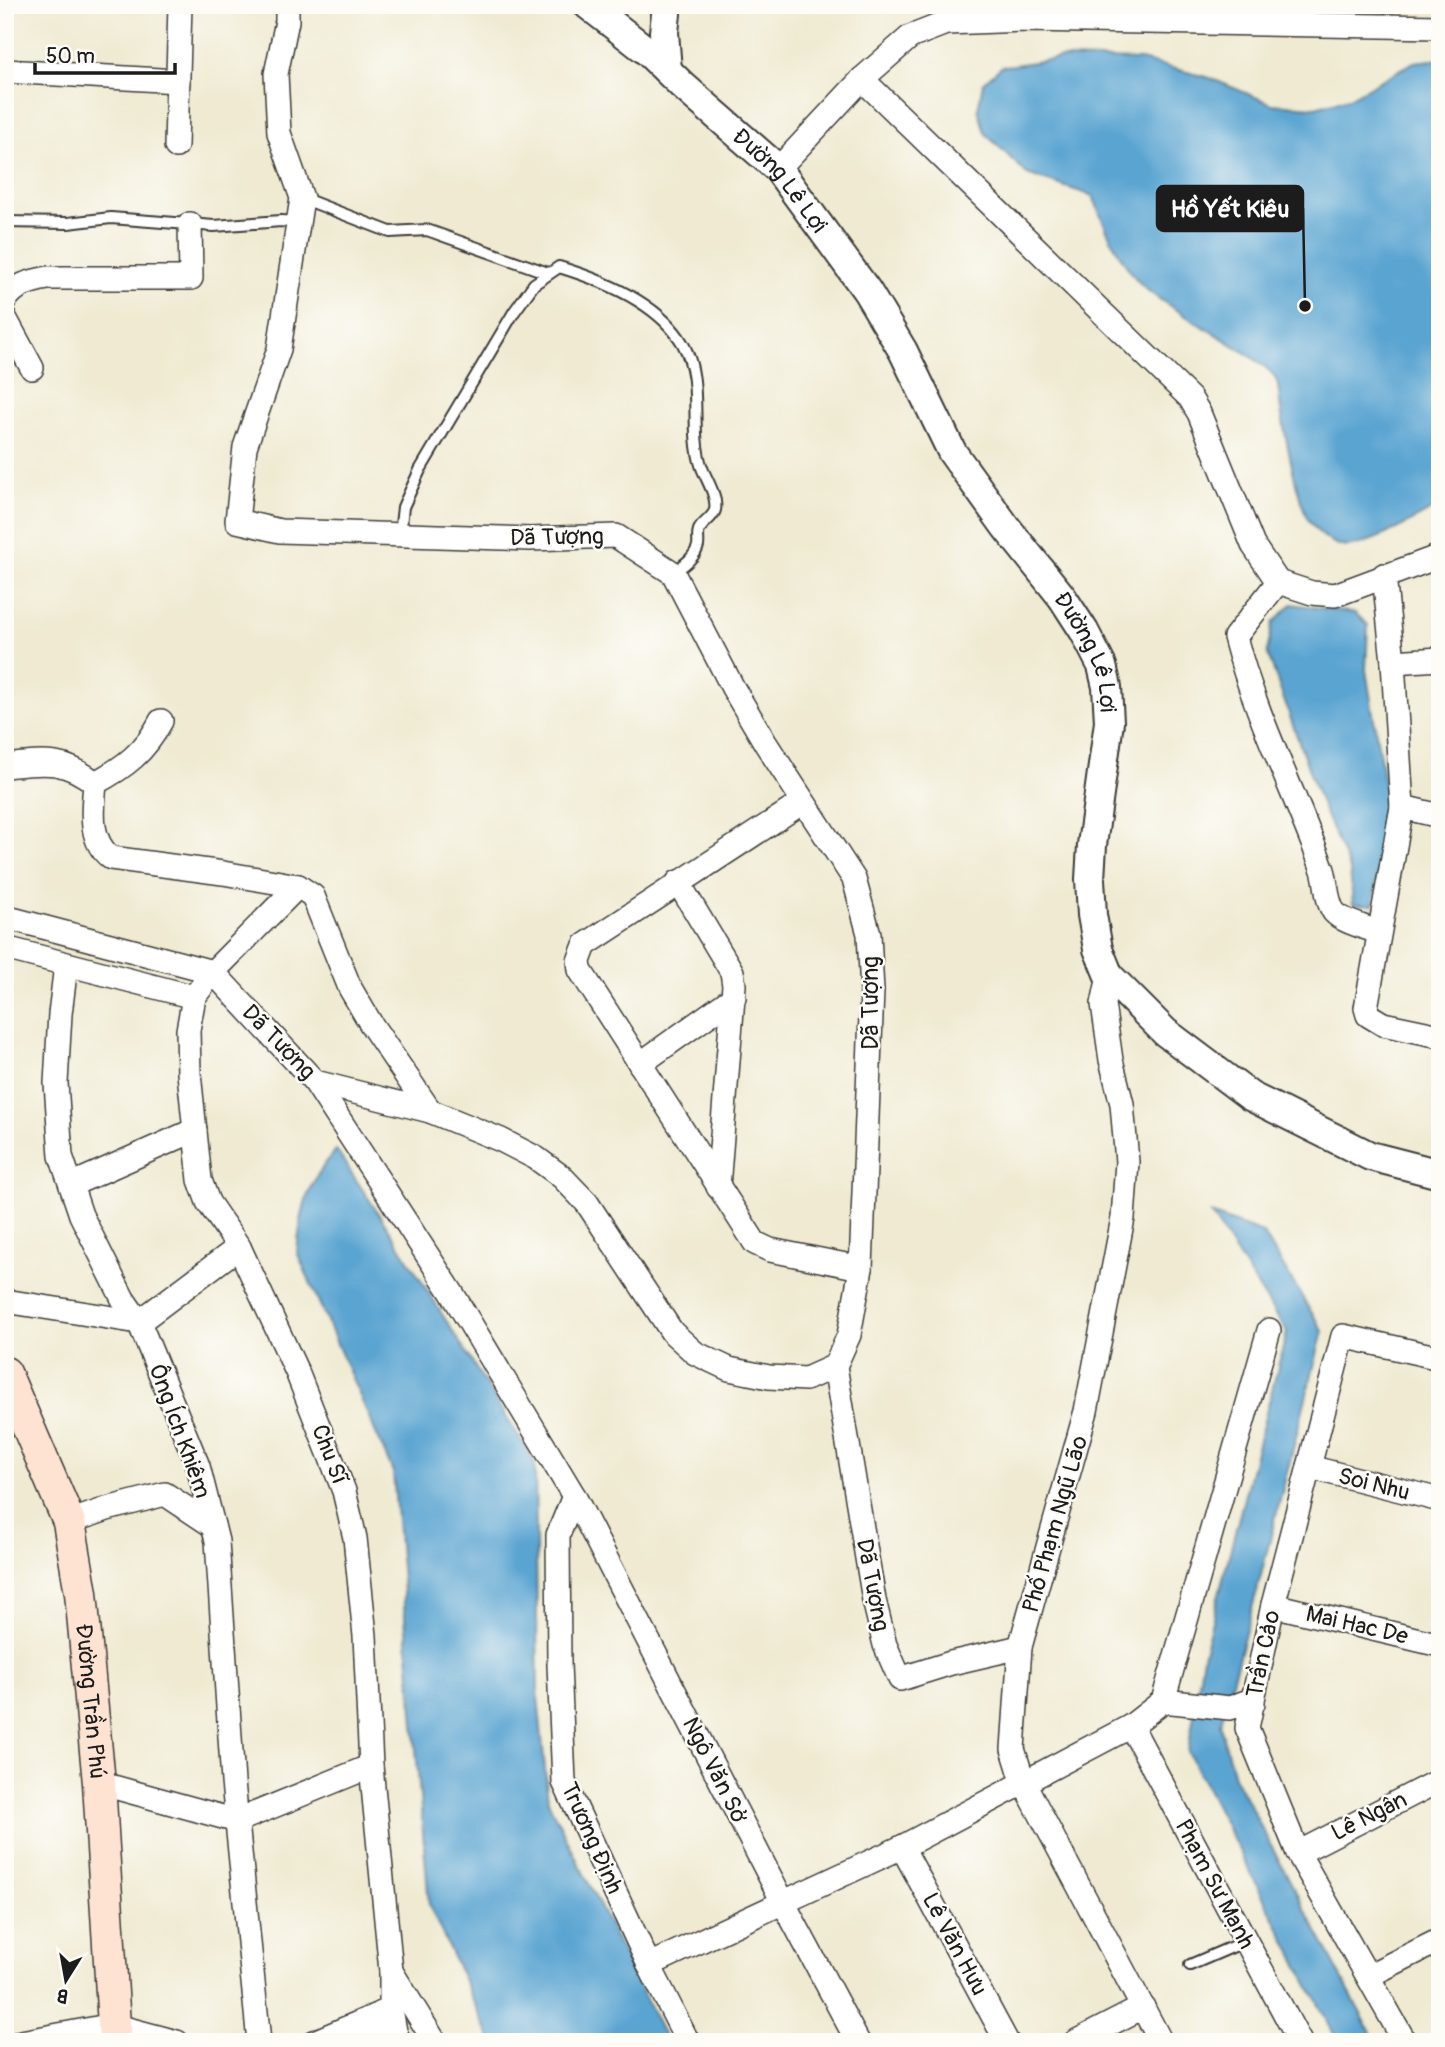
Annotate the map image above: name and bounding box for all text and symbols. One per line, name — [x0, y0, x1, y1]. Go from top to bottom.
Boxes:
scale bar — [35, 32, 175, 76]
text: 50 m — [46, 43, 95, 70]
street label: Đường Lê Lợi — [727, 122, 834, 238]
callout: Hồ Yết Kiêu — [1157, 186, 1303, 231]
text: Hồ Yết Kiêu — [1171, 194, 1289, 224]
street label: Dã Tượng — [510, 522, 604, 552]
street label: Đường Lê Lợi — [1048, 586, 1123, 713]
street label: Dã Tượng — [856, 956, 885, 1050]
street label: Dã Tượng — [236, 998, 322, 1086]
street label: Ông Ích Khiêm — [142, 1360, 218, 1502]
street label: Chu Sĩ — [305, 1420, 355, 1490]
street label: Phố Phạm Ngũ Lão — [1016, 1432, 1094, 1616]
street label: Soi Nhu — [1335, 1461, 1413, 1507]
street label: Dã Tượng — [850, 1536, 896, 1634]
street label: Mai Hac De — [1303, 1599, 1412, 1651]
street label: Trần Cảo — [1240, 1608, 1286, 1700]
street label: Đường Trần Phú — [69, 1622, 113, 1780]
street label: Ngô Văn Sở — [676, 1712, 754, 1829]
street label: Trương Định — [555, 1778, 629, 1898]
street label: Lê Ngân — [1326, 1785, 1412, 1847]
street label: Phạm Sư Mạnh — [1169, 1814, 1261, 1954]
street label: Lê Văn Hưu — [916, 1888, 994, 2000]
north arrow — [32, 1946, 102, 2016]
text: B — [55, 1983, 71, 2009]

